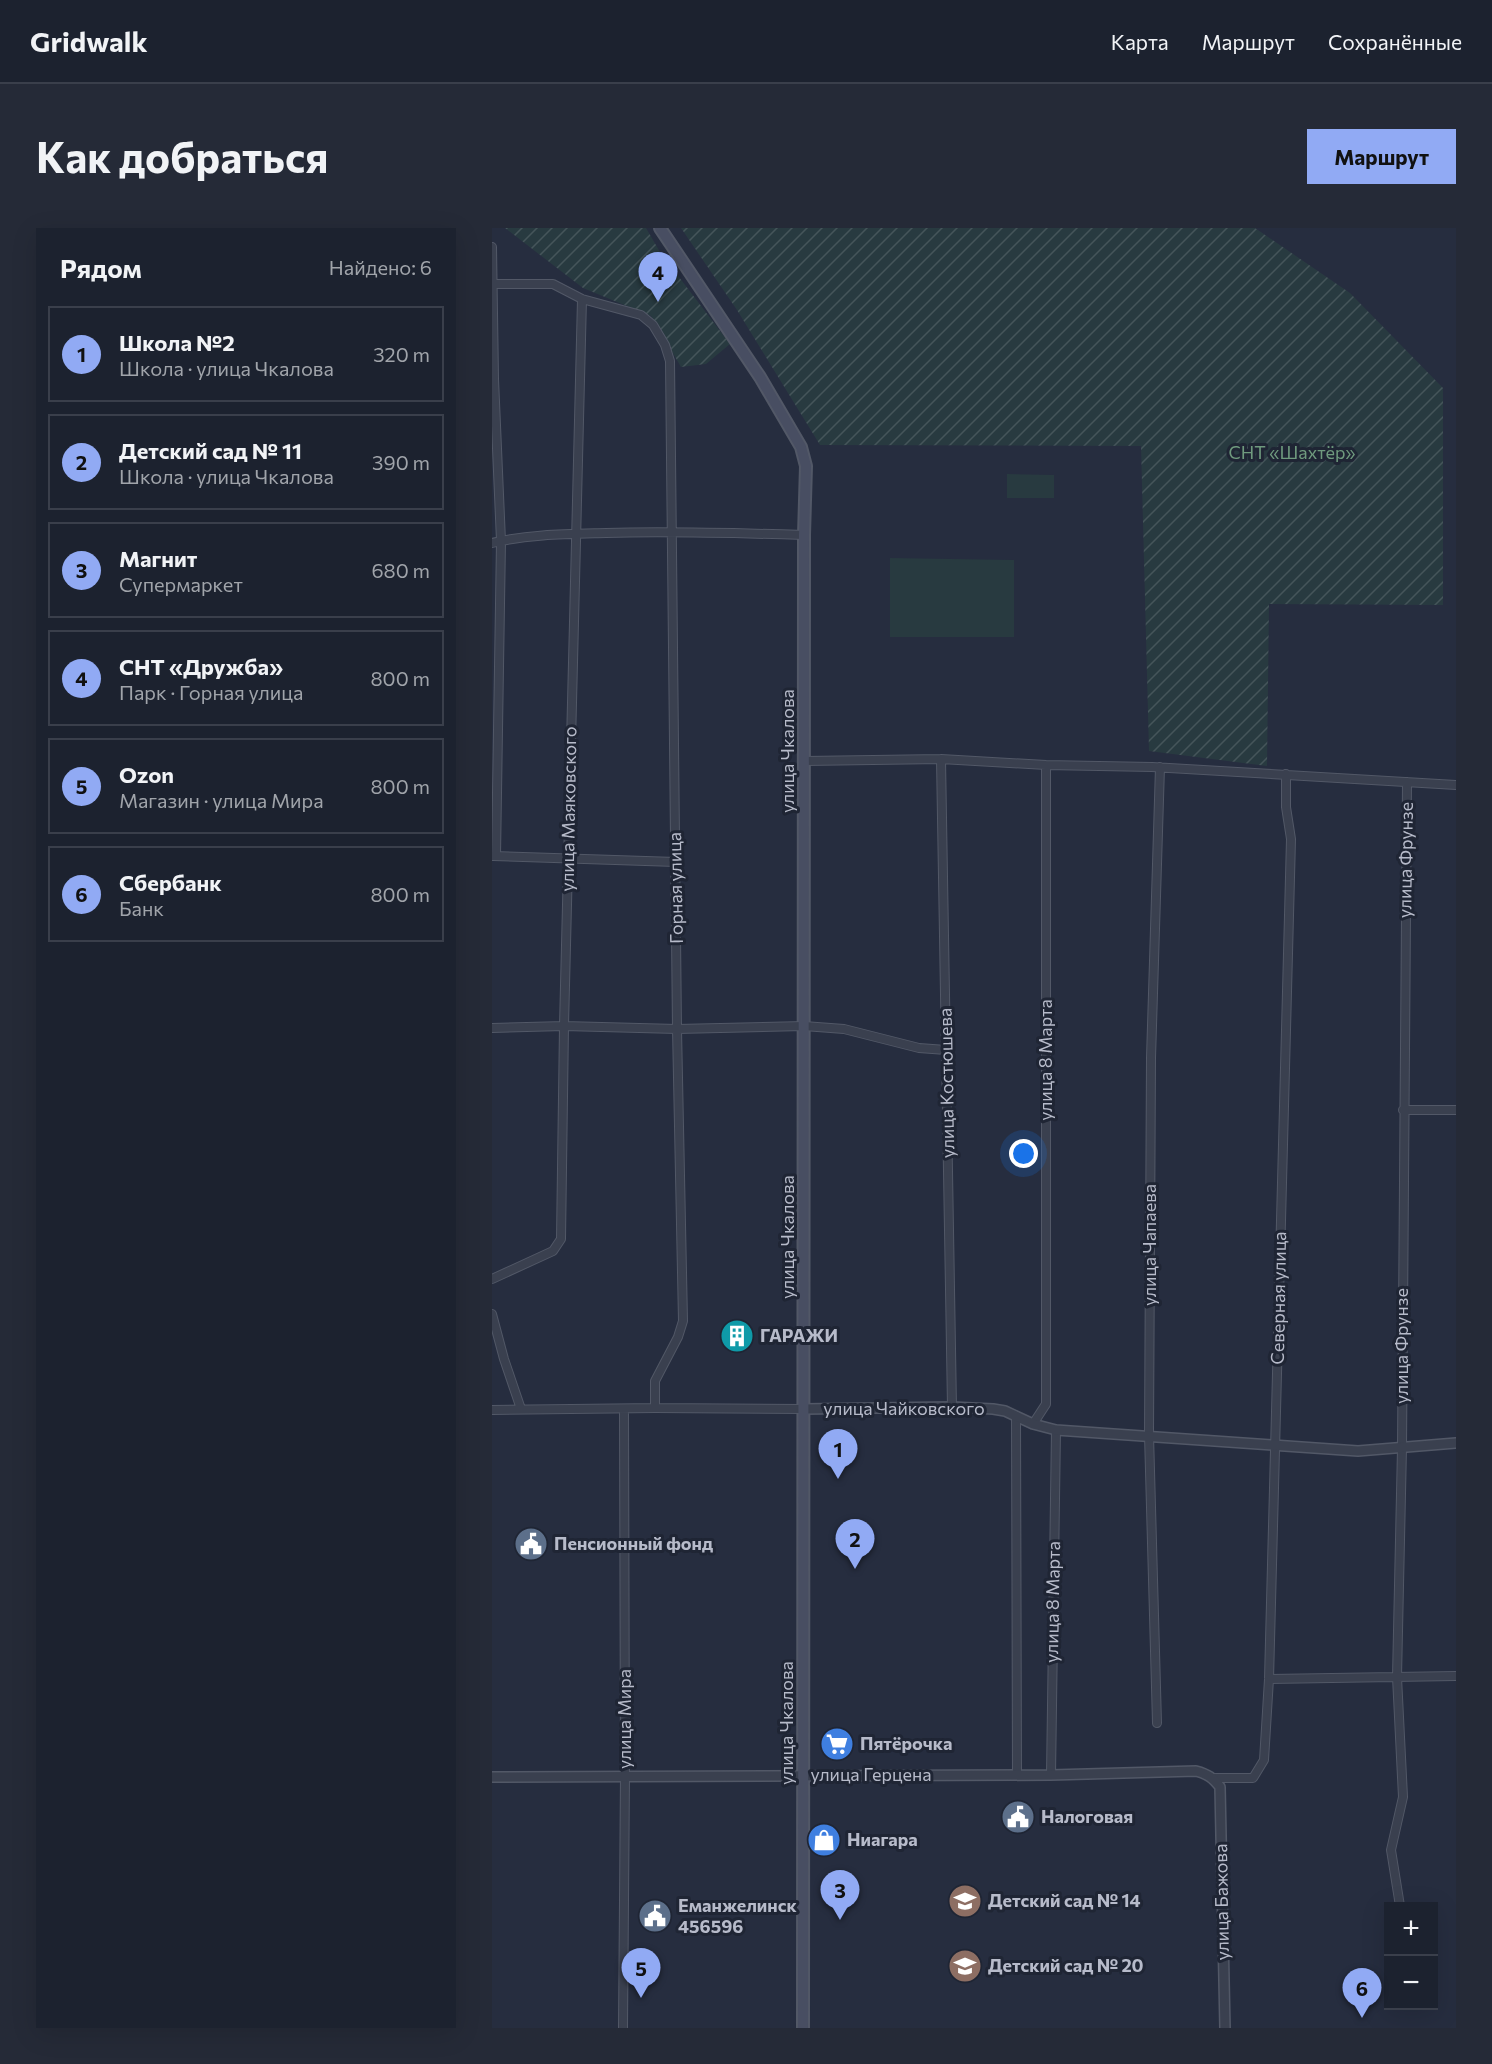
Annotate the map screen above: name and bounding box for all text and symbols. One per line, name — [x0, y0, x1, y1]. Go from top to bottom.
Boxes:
text: Gridwalk — [30, 24, 148, 58]
text: Карта — [1111, 29, 1169, 54]
text: Маршрут — [1202, 29, 1295, 54]
text: Сохранённые — [1328, 29, 1462, 54]
button: Маршрут — [1307, 129, 1456, 184]
text: Как добраться — [36, 130, 328, 182]
text: Рядом — [60, 252, 142, 283]
pin: 4 — [638, 253, 678, 302]
text: Найдено: 6 — [329, 255, 432, 279]
text: Школа №2 — [119, 329, 235, 356]
text: 1 — [77, 342, 86, 366]
text: 320 m — [373, 342, 430, 366]
text: Школа · улица Чкалова — [119, 356, 334, 380]
text: Детский сад № 11 — [119, 437, 302, 464]
park label: СНТ «Шахтёр» — [1229, 441, 1355, 463]
text: 2 — [76, 450, 87, 474]
text: 390 m — [372, 450, 430, 474]
text: Школа · улица Чкалова — [119, 464, 334, 488]
text: Магнит — [119, 545, 197, 572]
text: 3 — [76, 558, 87, 582]
text: 680 m — [371, 558, 430, 582]
text: Супермаркет — [119, 572, 243, 596]
text: СНТ «Дружба» — [119, 653, 283, 680]
text: 4 — [75, 666, 88, 690]
text: 800 m — [370, 666, 430, 690]
text: Парк · Горная улица — [119, 680, 303, 704]
street label: улица Чкалова — [776, 689, 798, 813]
street label: улица Маяковского — [556, 726, 580, 892]
text: Ozon — [119, 761, 174, 788]
text: 5 — [76, 774, 87, 798]
text: 800 m — [370, 774, 430, 798]
text: Магазин · улица Мира — [119, 788, 324, 812]
street label: улица Фрунзе — [1393, 802, 1417, 918]
street label: Горная улица — [663, 832, 687, 944]
text: Сбербанк — [119, 869, 222, 896]
text: 6 — [75, 882, 88, 906]
text: 800 m — [370, 882, 430, 906]
text: Банк — [119, 896, 164, 920]
street label: улица 8 Марта — [1034, 999, 1056, 1121]
street label: улица Костюшева — [934, 1008, 958, 1158]
your location — [1009, 1139, 1038, 1168]
street label: улица Чкалова — [776, 1175, 798, 1299]
street label: улица Чапаева — [1138, 1184, 1160, 1306]
street label: Северная улица — [1266, 1231, 1290, 1365]
street label: улица Фрунзе — [1390, 1288, 1412, 1404]
building icon: ГАРАЖИ — [719, 1318, 755, 1354]
place label: ГАРАЖИ — [760, 1324, 838, 1346]
street label: улица Чайковского — [823, 1397, 985, 1419]
pin: 1 — [818, 1430, 858, 1479]
pin: 2 — [836, 1520, 874, 1569]
public building icon: Пенсионный фонд — [513, 1526, 549, 1562]
place label: Пенсионный фонд — [554, 1532, 713, 1554]
street label: улица 8 Марта — [1040, 1541, 1064, 1663]
street label: улица Чкалова — [775, 1661, 797, 1785]
street label: улица Мира — [613, 1669, 635, 1769]
supermarket icon: Пятёрочка — [819, 1726, 855, 1762]
place label: Пятёрочка — [860, 1732, 952, 1754]
street label: улица Герцена — [810, 1763, 932, 1785]
public building icon: Налоговая — [1000, 1799, 1036, 1835]
place label: Налоговая — [1041, 1805, 1133, 1827]
shop icon: Ниагара — [806, 1822, 842, 1858]
place label: Ниагара — [847, 1828, 918, 1850]
street label: улица Бажова — [1209, 1843, 1233, 1961]
pin: 3 — [820, 1870, 860, 1920]
school or university icon: Детский сад № 14 — [947, 1883, 983, 1919]
place label: Детский сад № 14 — [988, 1889, 1141, 1911]
place label: Еманжелинск 456596 — [678, 1894, 797, 1937]
public building icon: Еманжелинск 456596 — [637, 1898, 673, 1934]
map controls — [1384, 1902, 1438, 2010]
button: + — [1384, 1902, 1438, 1956]
pin: 5 — [622, 1948, 660, 1998]
school or university icon: Детский сад № 20 — [947, 1948, 983, 1984]
place label: Детский сад № 20 — [988, 1954, 1144, 1976]
button: − — [1384, 1956, 1438, 2010]
pin: 6 — [1342, 1968, 1382, 2018]

